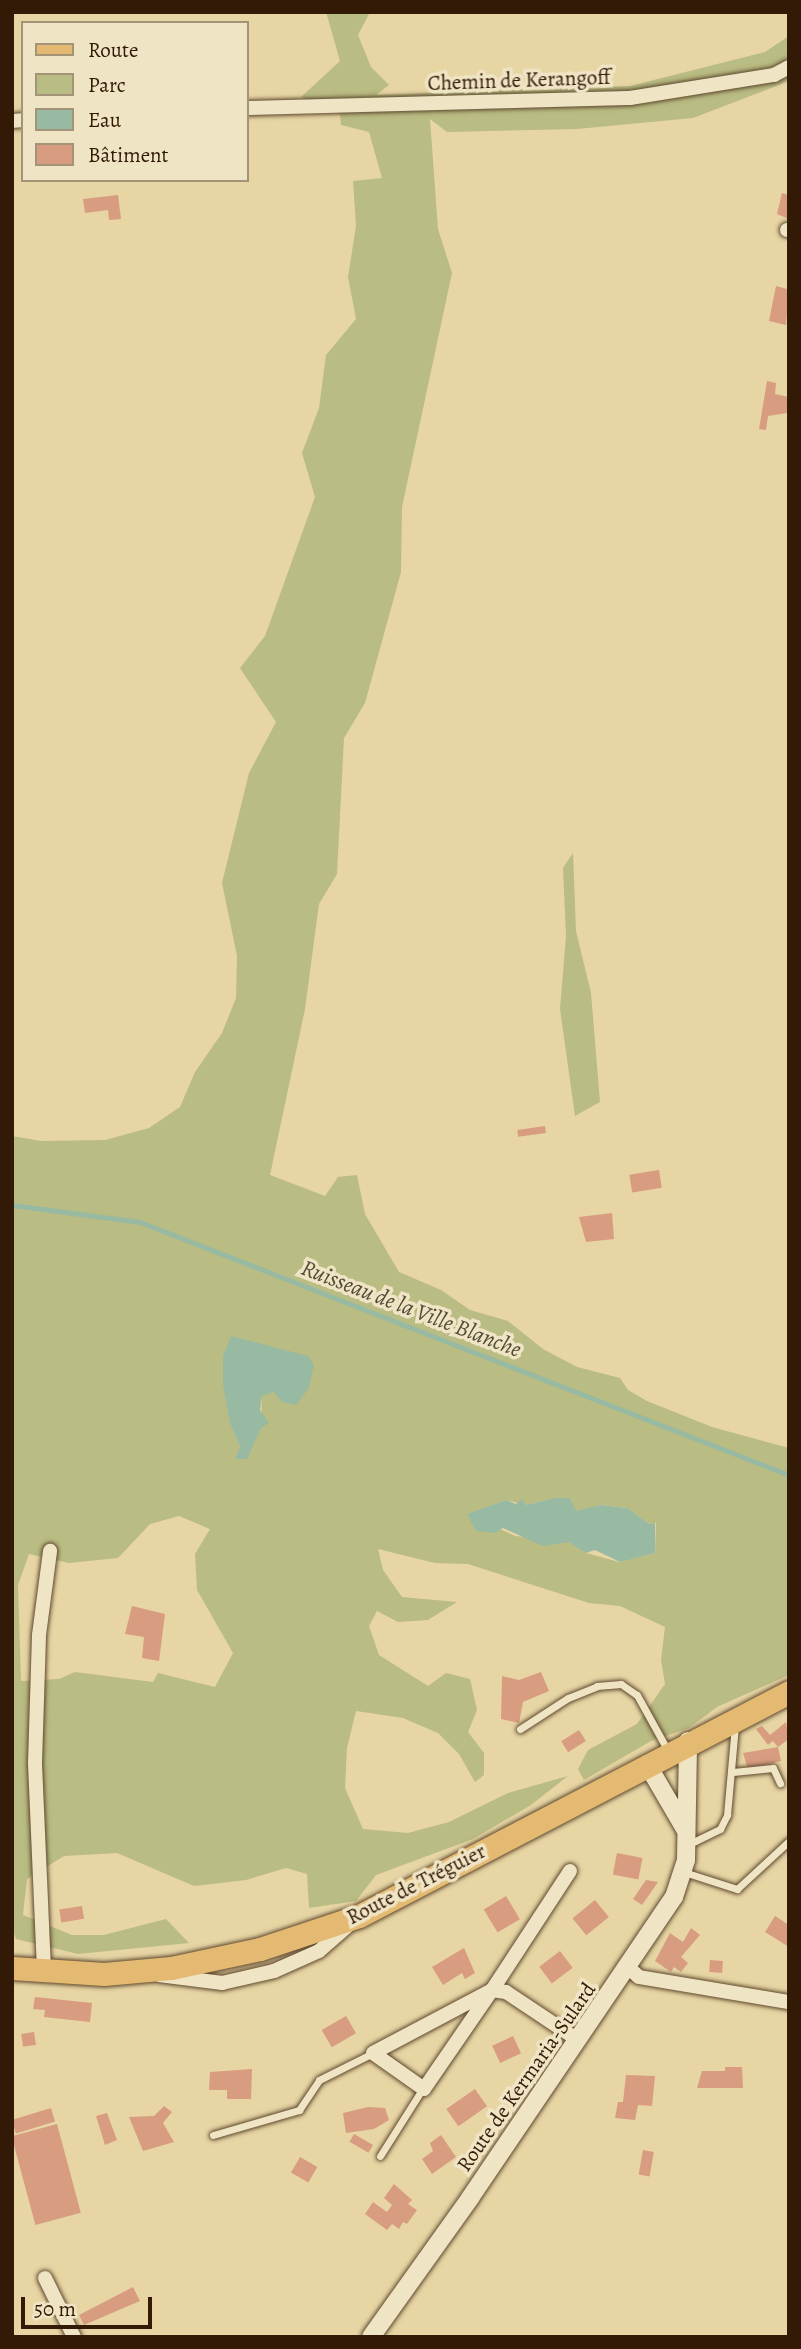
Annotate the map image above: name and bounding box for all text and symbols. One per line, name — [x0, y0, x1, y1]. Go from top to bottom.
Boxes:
legend — [21, 21, 248, 182]
text: Route — [88, 36, 138, 64]
street label: Chemin de Kerangoff — [427, 64, 611, 96]
text: Parc — [88, 71, 126, 99]
text: Eau — [88, 106, 121, 134]
text: Bâtiment — [88, 141, 169, 169]
water label: Ruisseau de la Ville Blanche — [297, 1254, 525, 1364]
street label: Route de Tréguier — [342, 1838, 490, 1930]
street label: Route de Kermaria-Sulard — [451, 1978, 601, 2176]
scale bar — [24, 2282, 156, 2326]
text: 50 m — [34, 2295, 76, 2323]

